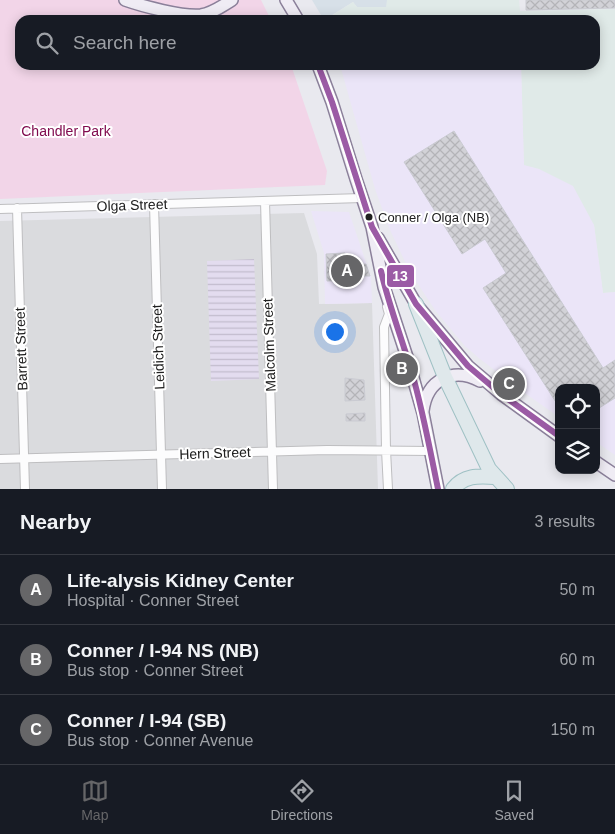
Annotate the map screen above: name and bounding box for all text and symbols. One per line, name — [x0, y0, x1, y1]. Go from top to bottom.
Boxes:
search box — [15, 15, 600, 70]
icon: search — [33, 29, 61, 57]
text: Search here — [73, 32, 177, 53]
park label: Chandler Park — [21, 123, 112, 139]
street label: Olga Street — [96, 196, 168, 214]
place label: Conner / Olga (NB) — [378, 210, 489, 225]
marker: Conner / Olga (NB) — [364, 212, 374, 222]
pin: A — [331, 252, 363, 290]
line badge: 13 — [386, 264, 415, 288]
text: 13 — [392, 268, 408, 284]
street label: Malcolm Street — [259, 298, 279, 392]
street label: Leidich Street — [149, 304, 167, 390]
street label: Barrett Street — [12, 307, 30, 391]
your location — [322, 319, 348, 345]
pin: B — [386, 350, 418, 388]
pin: C — [493, 365, 525, 403]
map controls — [555, 384, 600, 474]
button: locate — [555, 384, 600, 429]
button: layers — [555, 429, 600, 474]
street label: Hern Street — [179, 444, 251, 462]
text: Nearby — [20, 510, 91, 533]
text: 3 results — [535, 513, 595, 530]
text: Life-alysis Kidney Center — [67, 570, 294, 591]
text: A — [30, 581, 42, 598]
text: 50 m — [559, 581, 595, 598]
text: Hospital · Conner Street — [67, 592, 239, 609]
text: Conner / I-94 NS (NB) — [67, 640, 259, 661]
text: B — [30, 651, 42, 668]
text: 60 m — [559, 651, 595, 668]
text: Bus stop · Conner Street — [67, 662, 243, 679]
text: Conner / I-94 (SB) — [67, 710, 226, 731]
text: C — [30, 721, 42, 738]
text: 150 m — [551, 721, 595, 738]
text: Bus stop · Conner Avenue — [67, 732, 254, 749]
tab: Map — [81, 777, 109, 823]
tab: Directions — [271, 777, 333, 823]
tab: Saved — [494, 777, 534, 823]

